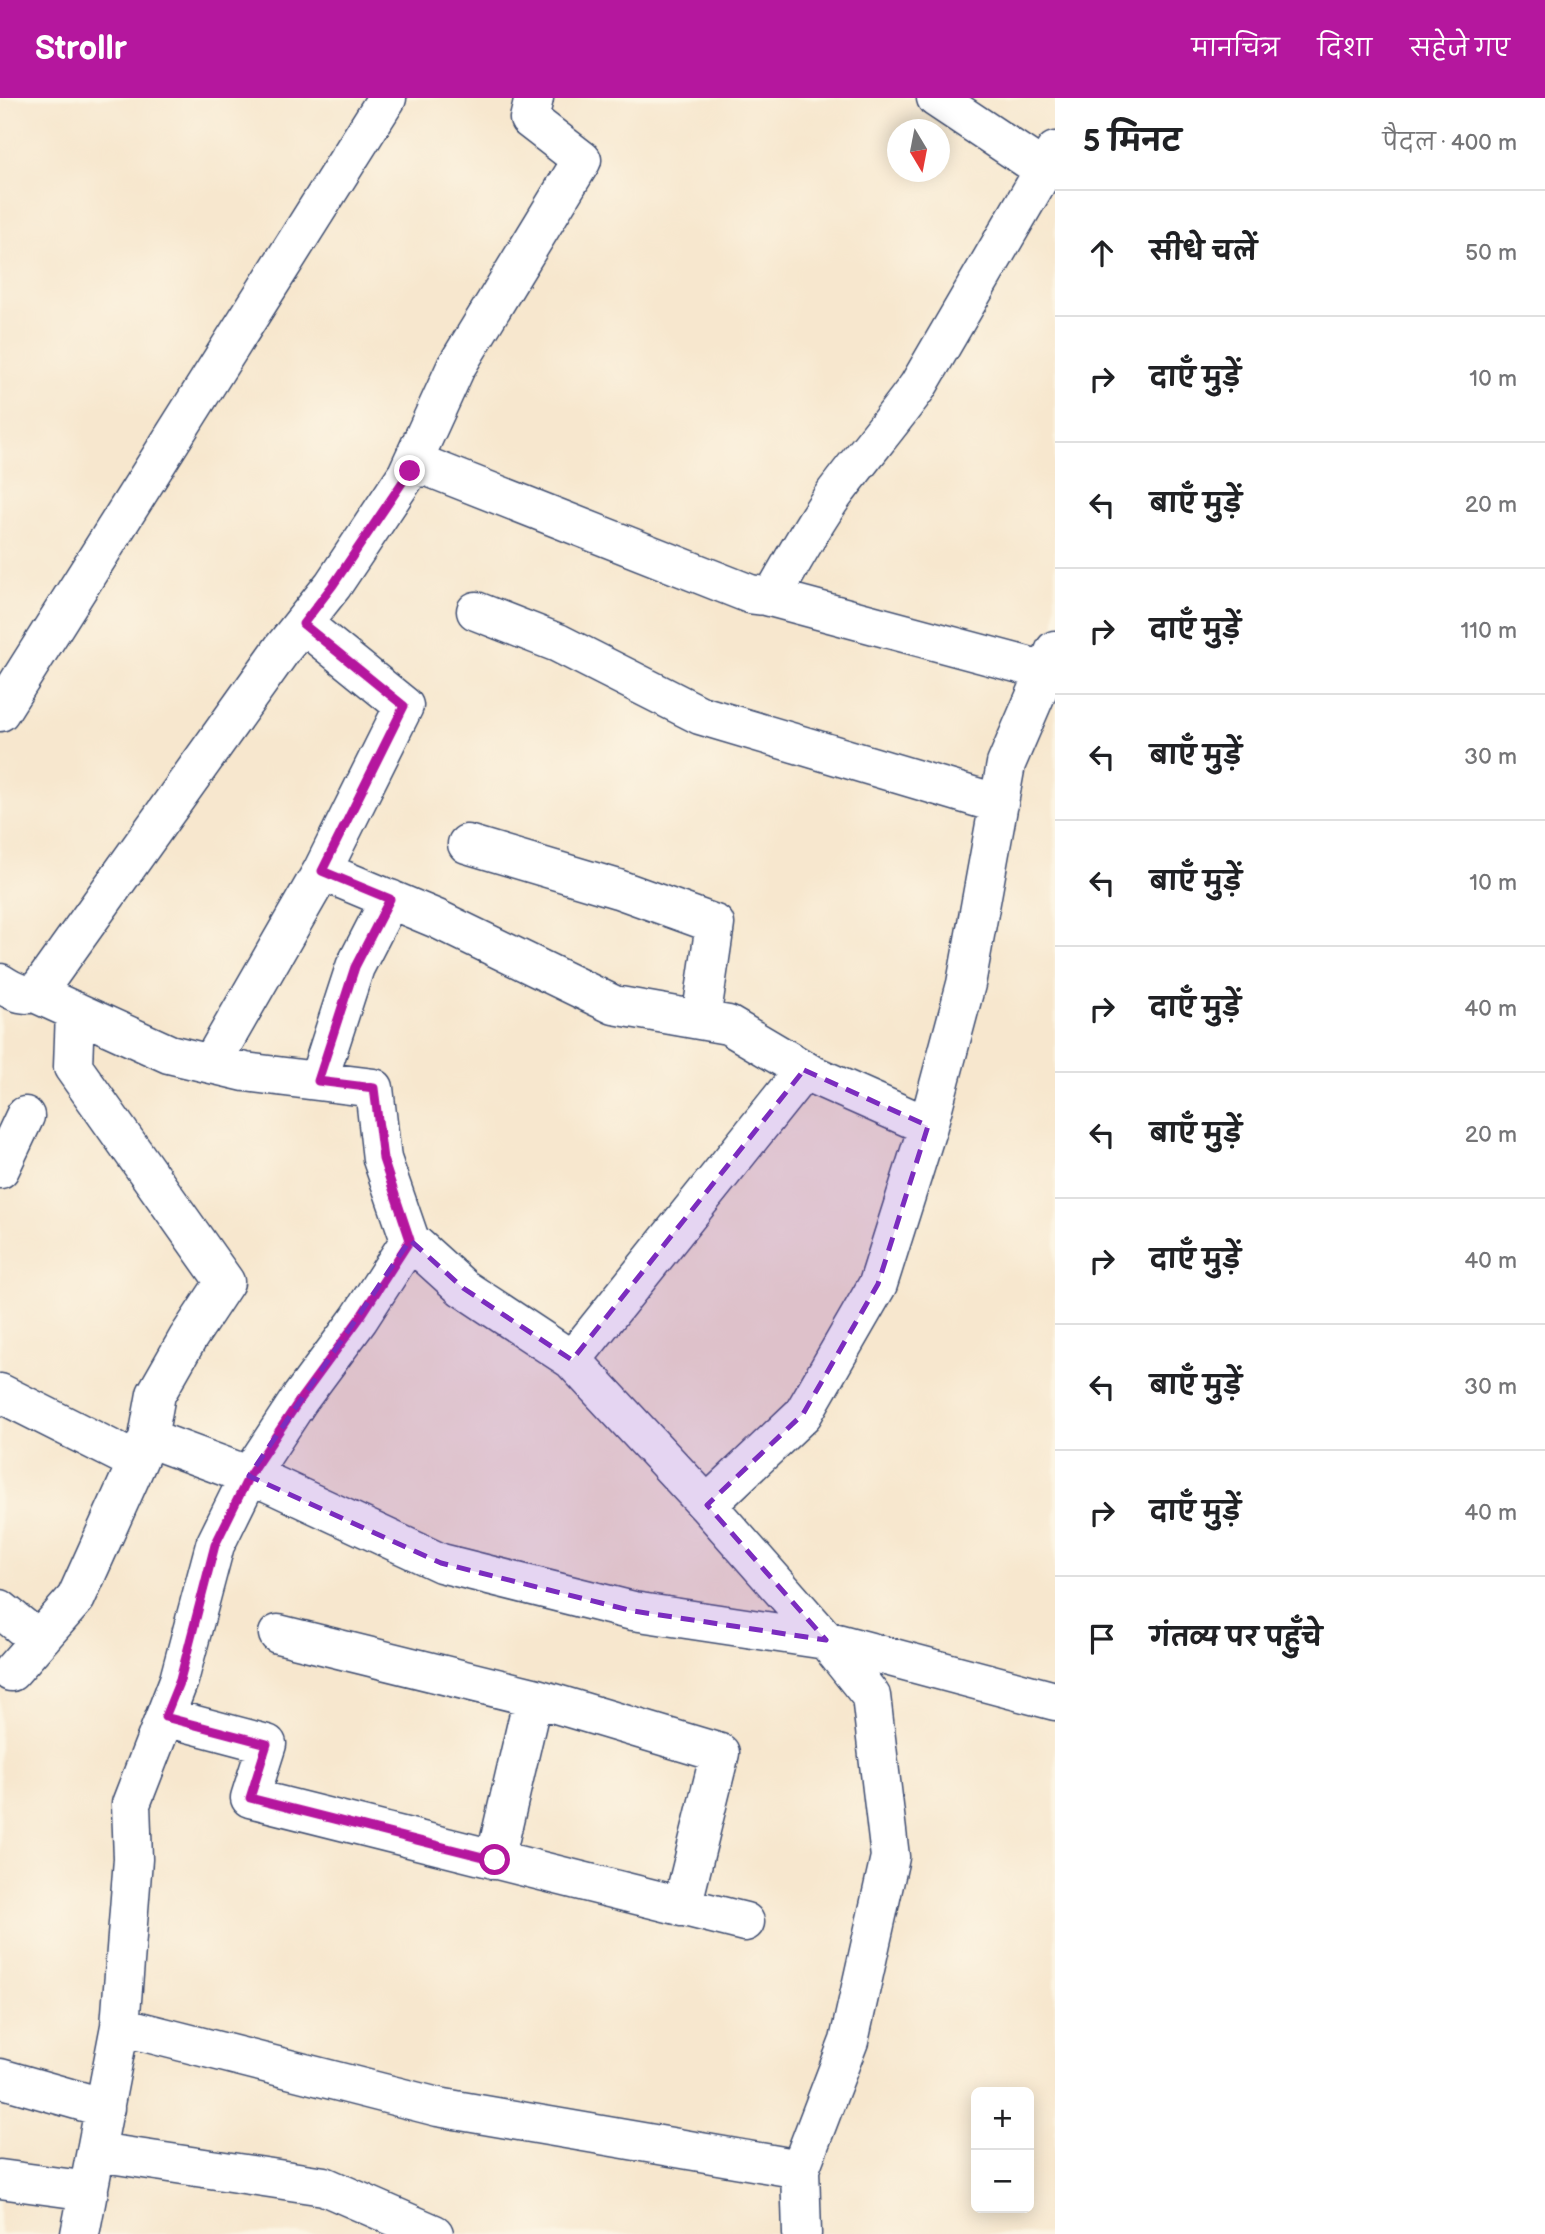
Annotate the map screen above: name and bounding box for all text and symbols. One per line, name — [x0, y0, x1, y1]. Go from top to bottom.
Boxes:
text: Strollr — [35, 29, 127, 69]
text: मानचित्र — [1192, 34, 1280, 63]
text: दिशा — [1318, 34, 1372, 63]
text: सहेजे गए — [1410, 34, 1510, 63]
north arrow — [887, 119, 950, 182]
text: 5 मिनट — [1083, 124, 1181, 160]
text: पैदल · 400 m — [1382, 129, 1517, 157]
icon: ahead — [1083, 234, 1121, 272]
text: सीधे चलें — [1150, 237, 1257, 268]
text: 50 m — [1465, 239, 1517, 267]
icon: right — [1083, 360, 1121, 398]
text: दाएँ मुड़ें — [1150, 363, 1241, 394]
text: 10 m — [1469, 365, 1517, 393]
route end — [394, 455, 425, 486]
icon: left — [1083, 486, 1121, 524]
text: बाएँ मुड़ें — [1150, 489, 1242, 520]
text: 20 m — [1465, 491, 1517, 519]
icon: right — [1083, 612, 1121, 650]
text: दाएँ मुड़ें — [1150, 615, 1241, 646]
text: 110 m — [1460, 617, 1517, 645]
icon: left — [1083, 738, 1121, 776]
text: बाएँ मुड़ें — [1150, 741, 1242, 772]
text: 30 m — [1464, 743, 1517, 771]
icon: left — [1083, 864, 1121, 902]
text: बाएँ मुड़ें — [1150, 867, 1242, 898]
text: 10 m — [1469, 869, 1517, 897]
icon: right — [1083, 990, 1121, 1028]
text: दाएँ मुड़ें — [1150, 993, 1241, 1024]
text: 40 m — [1464, 995, 1517, 1023]
icon: left — [1083, 1116, 1121, 1154]
text: बाएँ मुड़ें — [1150, 1119, 1242, 1150]
text: 20 m — [1465, 1121, 1517, 1149]
icon: right — [1083, 1242, 1121, 1280]
text: दाएँ मुड़ें — [1150, 1245, 1241, 1276]
text: 40 m — [1464, 1247, 1517, 1275]
icon: left — [1083, 1368, 1121, 1406]
text: बाएँ मुड़ें — [1150, 1371, 1242, 1402]
text: 30 m — [1464, 1373, 1517, 1401]
icon: right — [1083, 1494, 1121, 1532]
text: दाएँ मुड़ें — [1150, 1497, 1241, 1528]
text: 40 m — [1464, 1499, 1517, 1527]
icon: arrive — [1083, 1620, 1121, 1658]
text: गंतव्य पर पहुँचे — [1150, 1623, 1322, 1654]
route start — [479, 1844, 510, 1875]
map controls — [971, 2087, 1034, 2213]
button: + — [971, 2087, 1034, 2150]
button: − — [971, 2150, 1034, 2213]

